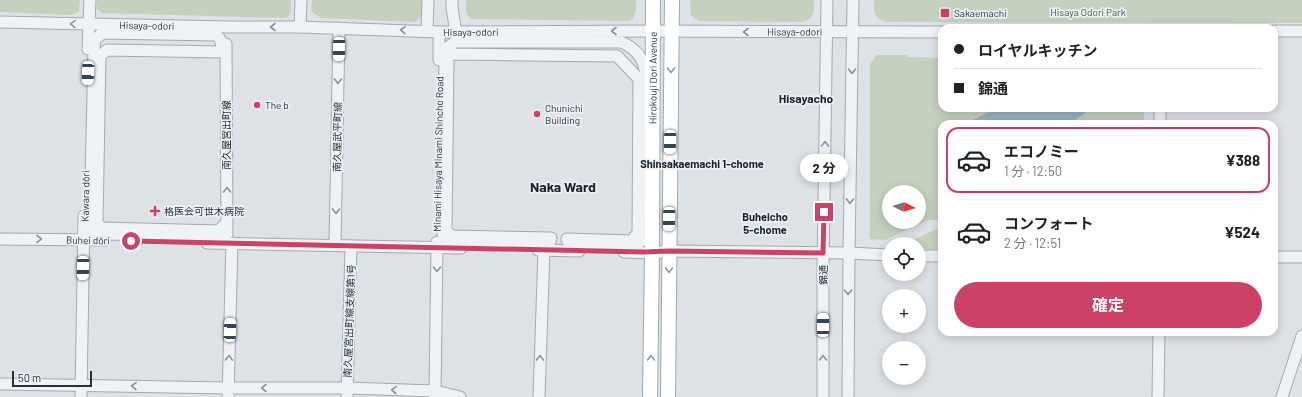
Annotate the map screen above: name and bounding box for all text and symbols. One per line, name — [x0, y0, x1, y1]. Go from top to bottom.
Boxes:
park label: Hisaya Odori Park — [1050, 6, 1126, 18]
marker: Sakaemachi — [939, 7, 951, 19]
place label: Sakaemachi — [954, 7, 1007, 19]
street label: Hisaya-odori — [119, 19, 175, 32]
one-way arrow — [70, 20, 76, 28]
one-way arrow — [270, 23, 276, 31]
street label: Hisaya-odori — [767, 25, 822, 38]
one-way arrow — [400, 26, 406, 35]
street label: Hisaya-odori — [443, 26, 498, 38]
one-way arrow — [611, 27, 617, 35]
one-way arrow — [743, 28, 749, 36]
street label: Hirokouji Dori Avenue — [647, 32, 659, 124]
car — [333, 37, 345, 61]
text: ロイヤルキッチン — [978, 41, 1098, 59]
car — [82, 61, 94, 85]
one-way arrow — [667, 67, 675, 73]
one-way arrow — [848, 68, 856, 74]
street label: Minami Hisaya Minami Shincho Road — [431, 76, 445, 232]
one-way arrow — [334, 78, 342, 84]
text: 錦通 — [978, 79, 1008, 97]
district label: Hisayacho — [779, 91, 834, 105]
place label: The b — [265, 99, 289, 111]
street label: 南久屋宮出町線 — [220, 100, 232, 170]
marker: The b — [252, 100, 262, 110]
street label: 南久屋武平町線 — [330, 102, 344, 172]
place label: Chunichi Building — [545, 102, 583, 126]
marker: Chunichi Building — [532, 109, 542, 119]
car — [664, 130, 676, 154]
one-way arrow — [821, 141, 829, 147]
icon: car — [956, 142, 992, 178]
text: エコノミー — [1004, 142, 1079, 160]
text: ¥388 — [1225, 151, 1260, 169]
callout: 2 分 — [800, 154, 848, 182]
district label: Shinsakaemachi 1-chome — [640, 157, 764, 170]
text: 2 分 — [813, 160, 835, 176]
text: 1 分 · 12:50 — [1004, 163, 1062, 179]
street label: Kawara dōri — [79, 170, 91, 222]
district label: Naka Ward — [530, 178, 596, 195]
north arrow — [882, 185, 926, 229]
map controls — [882, 185, 926, 385]
one-way arrow — [223, 187, 231, 193]
one-way arrow — [845, 198, 854, 204]
route end — [815, 203, 833, 221]
marker: 格医会可世木病院 — [149, 205, 161, 217]
place label: 格医会可世木病院 — [164, 205, 244, 217]
car — [663, 207, 675, 231]
one-way arrow — [332, 208, 340, 214]
district label: Buheicho 5-chome — [742, 210, 788, 236]
icon: car — [956, 214, 992, 250]
text: コンフォート — [1004, 214, 1094, 232]
text: ¥524 — [1224, 223, 1260, 241]
route start — [122, 232, 140, 250]
street label: Buhei dōri — [66, 234, 110, 246]
one-way arrow — [36, 235, 42, 243]
text: 2 分 · 12:51 — [1004, 235, 1061, 251]
button: locate — [882, 237, 926, 281]
car — [77, 256, 89, 280]
street label: 南久屋宮出町線支線第1号 — [341, 264, 357, 378]
street label: 錦通 — [817, 265, 829, 285]
one-way arrow — [433, 266, 441, 272]
one-way arrow — [665, 267, 673, 273]
button: 確定 — [954, 282, 1262, 328]
one-way arrow — [844, 289, 852, 295]
button: + — [882, 289, 926, 333]
car — [817, 313, 829, 337]
car — [224, 318, 236, 342]
button: − — [882, 341, 926, 385]
one-way arrow — [225, 355, 233, 361]
one-way arrow — [536, 355, 544, 361]
one-way arrow — [646, 355, 655, 361]
one-way arrow — [819, 355, 827, 361]
scale bar — [12, 369, 92, 388]
text: 50 m — [18, 371, 41, 384]
one-way arrow — [131, 382, 137, 390]
one-way arrow — [261, 384, 267, 392]
one-way arrow — [391, 385, 397, 394]

